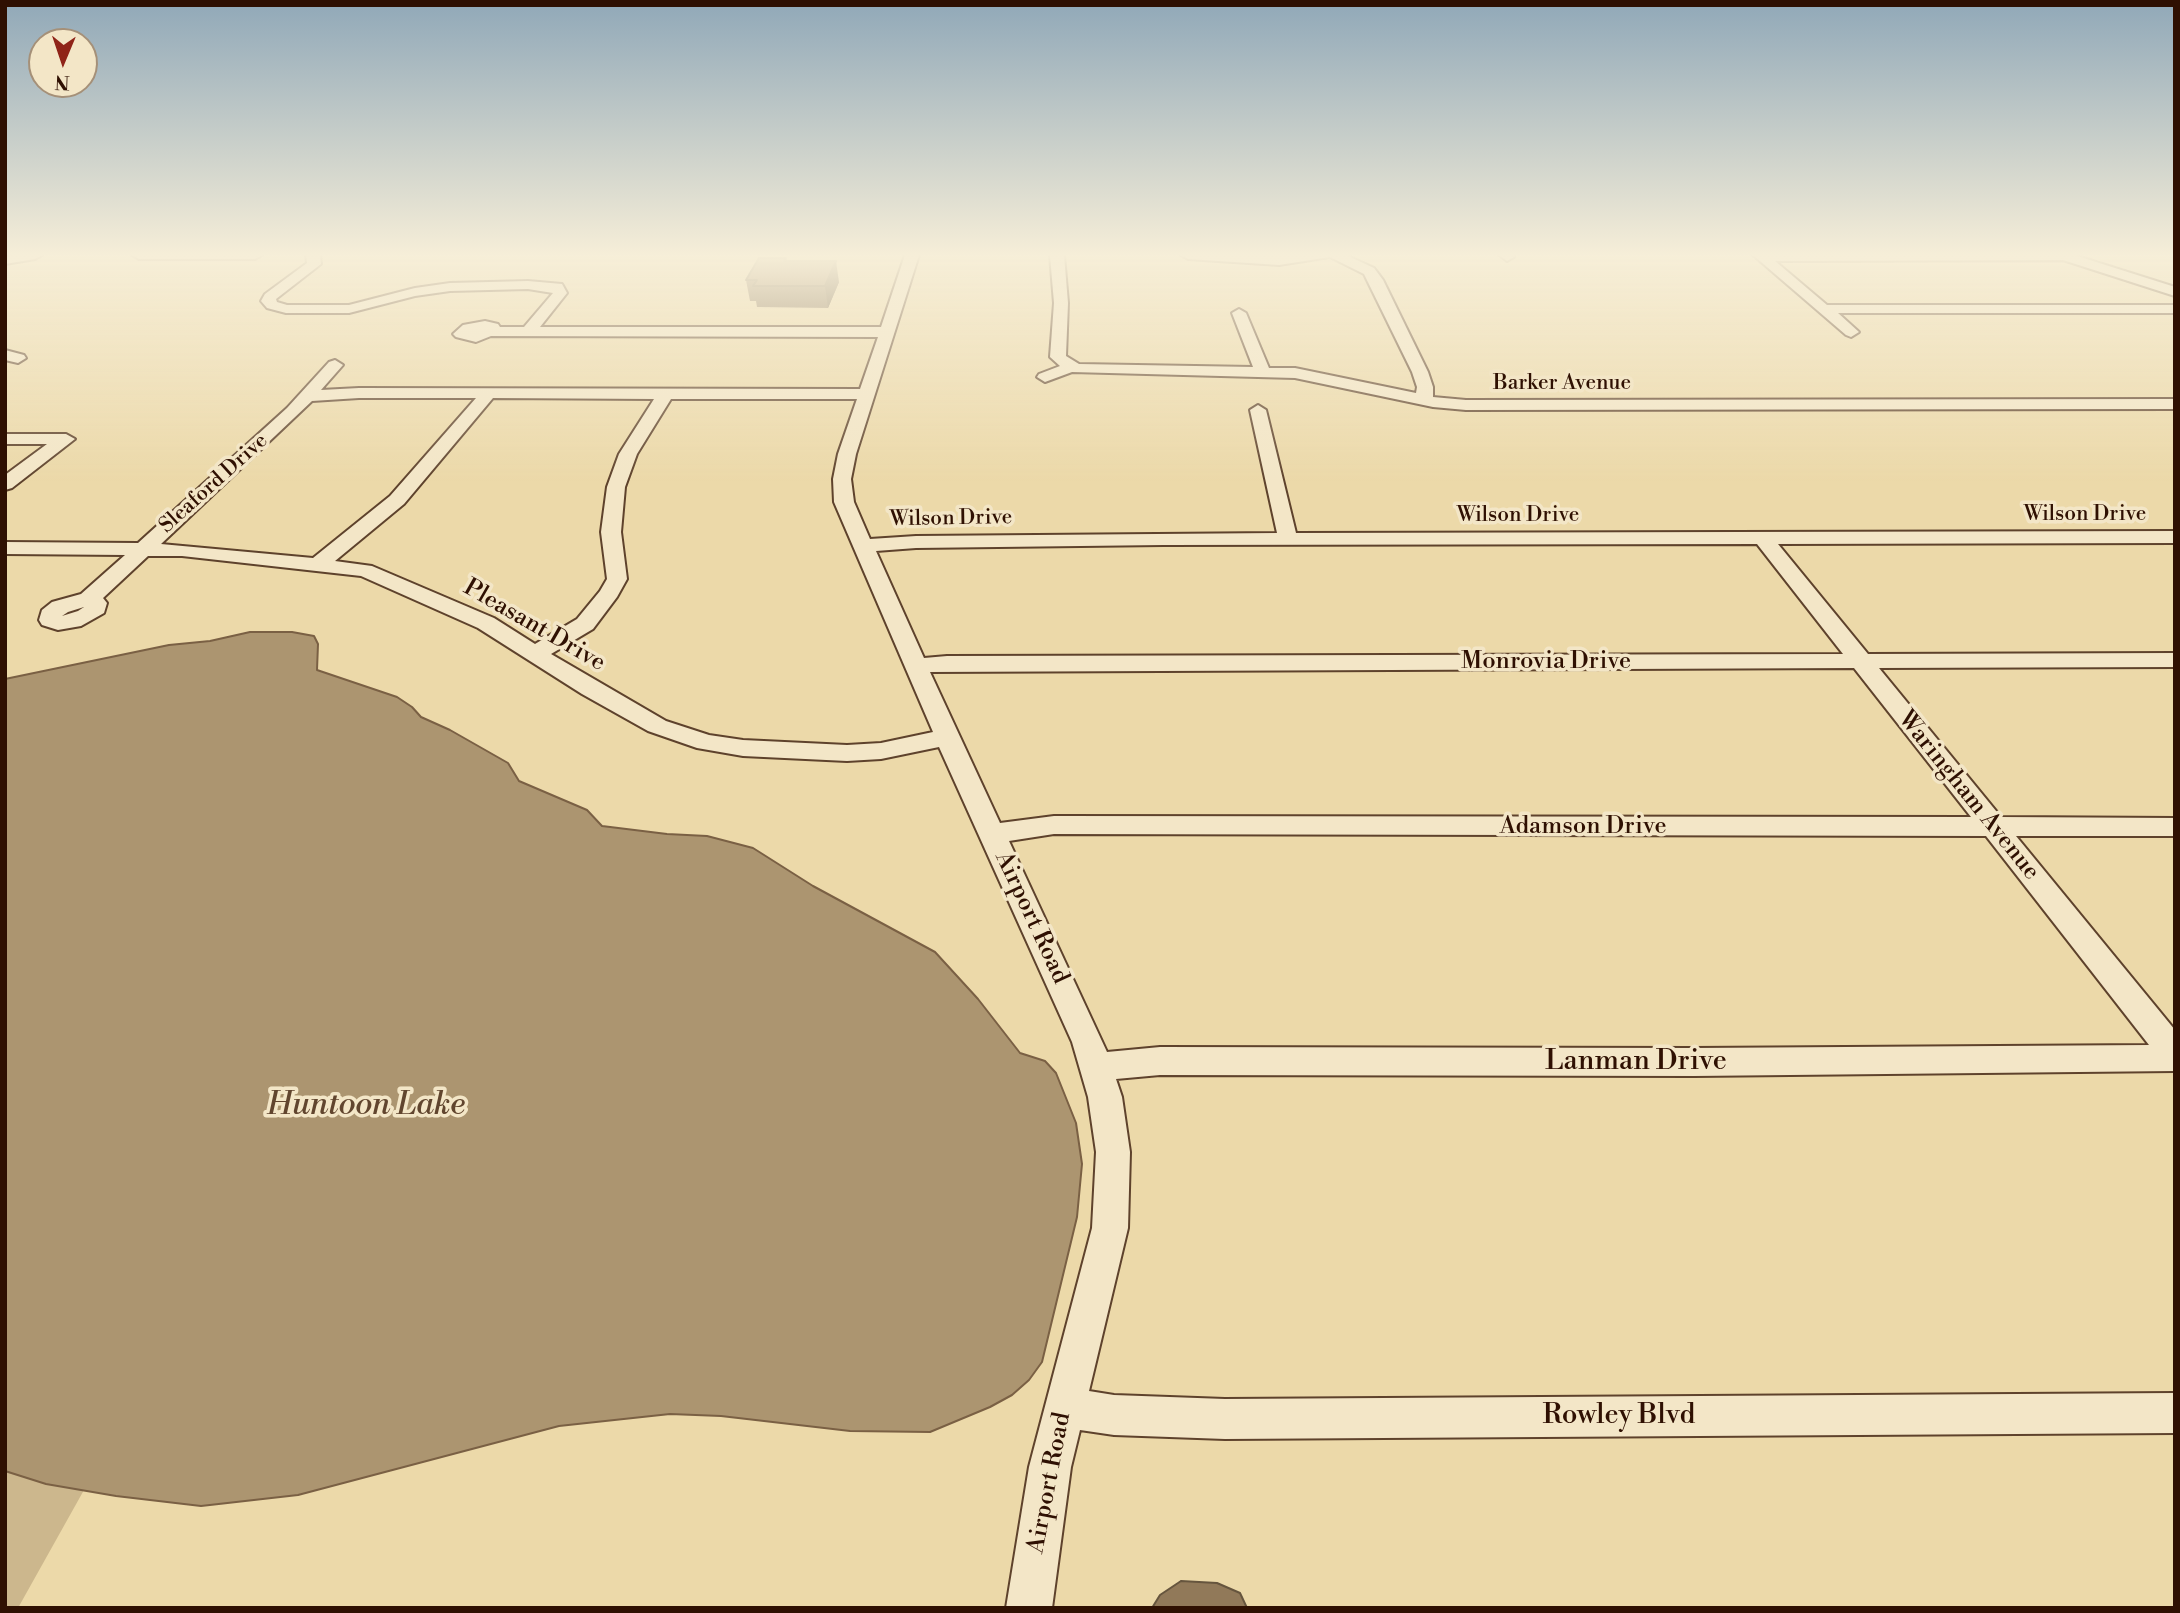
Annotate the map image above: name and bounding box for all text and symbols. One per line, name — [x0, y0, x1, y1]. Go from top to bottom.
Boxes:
north arrow — [28, 28, 98, 98]
text: N — [54, 70, 70, 94]
street label: Barker Avenue — [1493, 371, 1631, 397]
street label: Sleaford Drive — [155, 429, 273, 539]
street label: Wilson Drive — [2024, 502, 2146, 528]
street label: Wilson Drive — [1457, 503, 1579, 529]
street label: Wilson Drive — [889, 505, 1013, 533]
street label: Pleasant Drive — [458, 574, 610, 678]
street label: Monrovia Drive — [1461, 648, 1631, 676]
street label: Waringham Avenue — [1891, 706, 2045, 886]
street label: Adamson Drive — [1499, 813, 1667, 841]
street label: Airport Road — [988, 847, 1074, 989]
street label: Lanman Drive — [1545, 1045, 1727, 1079]
water label: Huntoon Lake — [267, 1087, 465, 1125]
street label: Rowley Blvd — [1543, 1399, 1695, 1433]
street label: Airport Road — [1022, 1410, 1078, 1556]

